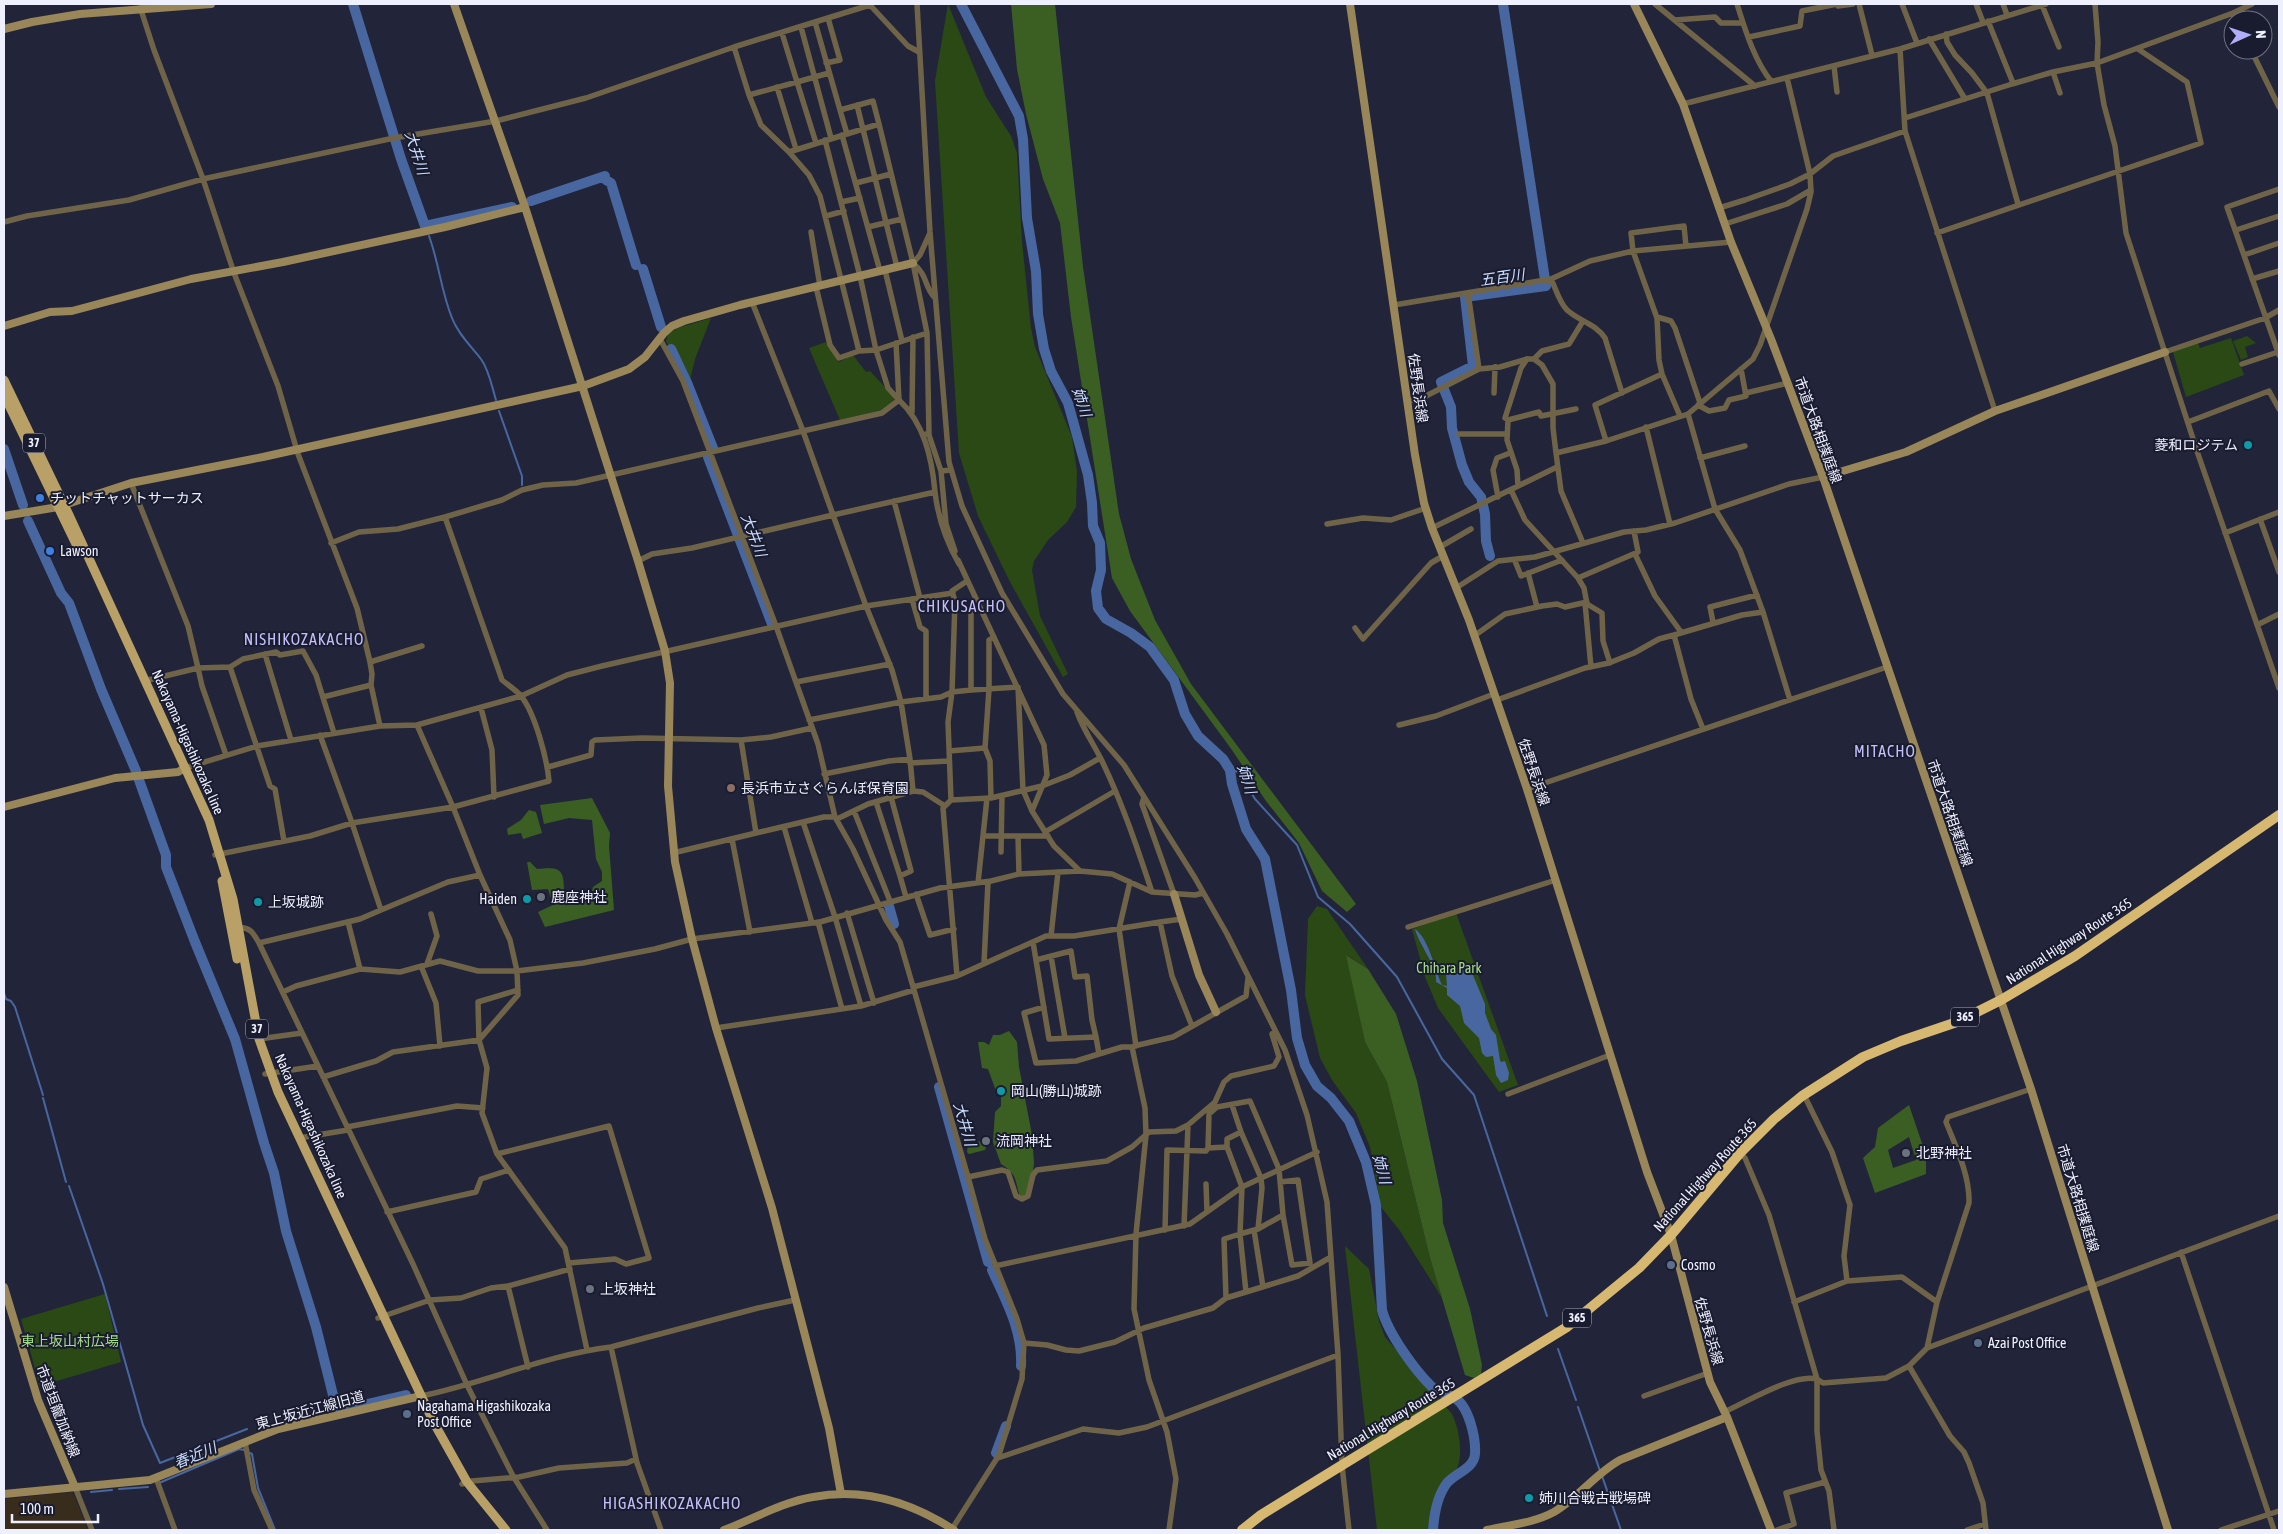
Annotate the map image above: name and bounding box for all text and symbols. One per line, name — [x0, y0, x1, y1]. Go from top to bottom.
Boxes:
north arrow — [2223, 10, 2273, 60]
text: N — [2253, 30, 2269, 39]
water label: 大井川 — [402, 129, 433, 179]
water label: 五百川 — [1479, 265, 1527, 289]
street label: 佐野長浜線 — [1405, 352, 1431, 424]
street label: 市道大路相撲庭線 — [1791, 375, 1845, 485]
water label: 姉川 — [1069, 385, 1096, 421]
road number: 37 — [23, 433, 45, 452]
place label: 菱和ロジテム — [2154, 437, 2238, 453]
marker: 菱和ロジテム — [2242, 439, 2254, 451]
place label: チットチャットサーカス — [50, 490, 204, 506]
marker: チットチャットサーカス — [34, 492, 46, 504]
water label: 大井川 — [738, 511, 771, 561]
place label: Lawson — [60, 543, 99, 559]
marker: Lawson — [44, 545, 56, 557]
district label: CHIKUSACHO — [918, 597, 1006, 615]
district label: NISHIKOZAKACHO — [244, 630, 364, 648]
street label: Nakayama-Higashikozaka line — [149, 667, 227, 817]
street label: 佐野長浜線 — [1515, 736, 1553, 808]
district label: MITACHO — [1854, 742, 1916, 760]
street label: 市道大路相撲庭線 — [1924, 757, 1976, 869]
water label: 姉川 — [1234, 762, 1260, 798]
place label: 長浜市立さぐらんぼ保育園 — [741, 780, 909, 796]
marker: 長浜市立さぐらんぼ保育園 — [725, 782, 737, 794]
place label: 鹿座神社 — [551, 889, 607, 905]
place label: Haiden — [479, 891, 517, 907]
marker: 鹿座神社 — [535, 891, 547, 903]
marker: Haiden — [521, 893, 533, 905]
place label: 上坂城跡 — [268, 894, 324, 910]
street label: National Highway Route 365 — [2003, 894, 2135, 988]
marker: 上坂城跡 — [252, 896, 264, 908]
park label: Chihara Park — [1416, 960, 1482, 976]
road number: 365 — [1951, 1008, 1979, 1026]
road number: 37 — [246, 1020, 268, 1038]
street label: Nakayama-Higashikozaka line — [272, 1051, 350, 1201]
place label: 岡山(勝山)城跡 — [1011, 1083, 1102, 1099]
marker: 岡山(勝山)城跡 — [995, 1085, 1007, 1097]
water label: 大井川 — [951, 1100, 980, 1150]
street label: National Highway Route 365 — [1650, 1115, 1760, 1235]
place label: 流岡神社 — [996, 1133, 1052, 1149]
marker: 流岡神社 — [980, 1135, 992, 1147]
street label: 市道大路相撲庭線 — [2054, 1142, 2102, 1254]
place label: 北野神社 — [1916, 1145, 1972, 1161]
marker: 北野神社 — [1900, 1147, 1912, 1159]
water label: 姉川 — [1370, 1152, 1395, 1188]
place label: Cosmo — [1681, 1257, 1715, 1273]
marker: Cosmo — [1665, 1259, 1677, 1271]
place label: 上坂神社 — [600, 1281, 656, 1297]
marker: 上坂神社 — [584, 1283, 596, 1295]
street label: 佐野長浜線 — [1692, 1295, 1726, 1367]
road number: 365 — [1563, 1309, 1591, 1328]
park label: 東上坂山村広場 — [21, 1333, 119, 1349]
place label: Azai Post Office — [1988, 1335, 2066, 1351]
marker: Azai Post Office — [1972, 1337, 1984, 1349]
street label: 市道垣籠加納線 — [33, 1362, 83, 1460]
street label: National Highway Route 365 — [1324, 1374, 1458, 1464]
street label: 東上坂近江線旧道 — [254, 1388, 366, 1432]
place label: Nagahama Higashikozaka Post Office — [417, 1398, 551, 1430]
marker: Nagahama Higashikozaka Post Office — [401, 1408, 413, 1420]
water label: 春近川 — [171, 1438, 221, 1472]
place label: 姉川合戦古戦場碑 — [1539, 1490, 1651, 1506]
scale bar — [12, 1492, 99, 1524]
marker: 姉川合戦古戦場碑 — [1523, 1492, 1535, 1504]
district label: HIGASHIKOZAKACHO — [603, 1494, 741, 1512]
text: 100 m — [20, 1500, 54, 1517]

